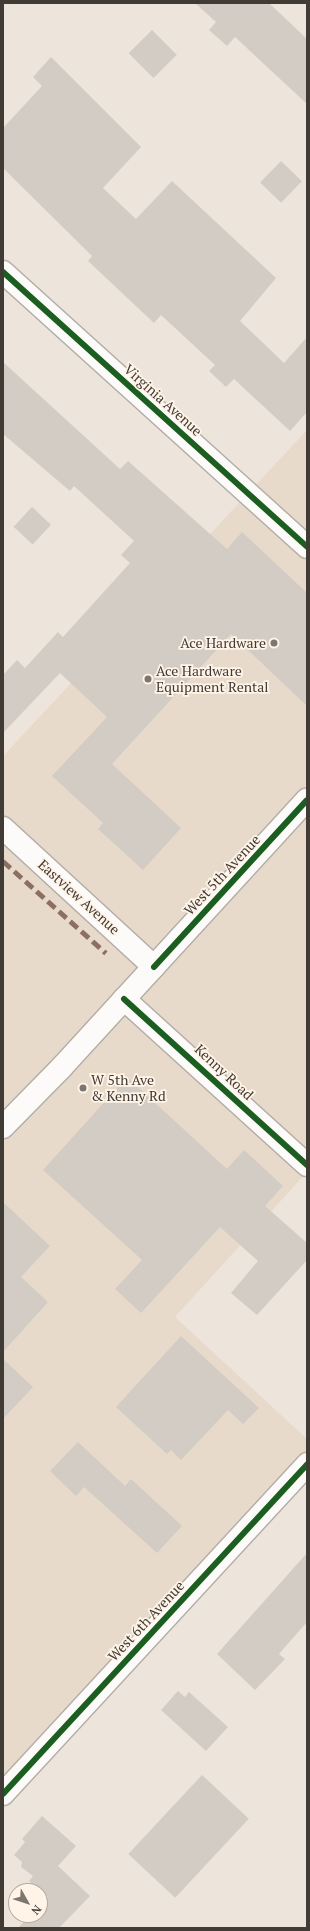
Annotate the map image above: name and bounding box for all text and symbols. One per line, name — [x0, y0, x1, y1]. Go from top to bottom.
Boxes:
street label: Virginia Avenue — [120, 360, 206, 440]
place label: Ace Hardware — [180, 635, 266, 651]
marker: Ace Hardware — [269, 638, 279, 648]
place label: Ace Hardware Equipment Rental — [156, 663, 269, 696]
marker: Ace Hardware Equipment Rental — [143, 674, 153, 684]
street label: West 5th Avenue — [180, 831, 264, 919]
street label: Eastview Avenue — [35, 856, 123, 938]
street label: Kenny Road — [191, 1041, 257, 1103]
place label: W 5th Ave & Kenny Rd — [91, 1072, 166, 1104]
marker: W 5th Ave & Kenny Rd — [78, 1083, 88, 1093]
street label: West 6th Avenue — [104, 1577, 188, 1665]
north arrow — [8, 1883, 48, 1923]
text: N — [28, 1902, 45, 1918]

